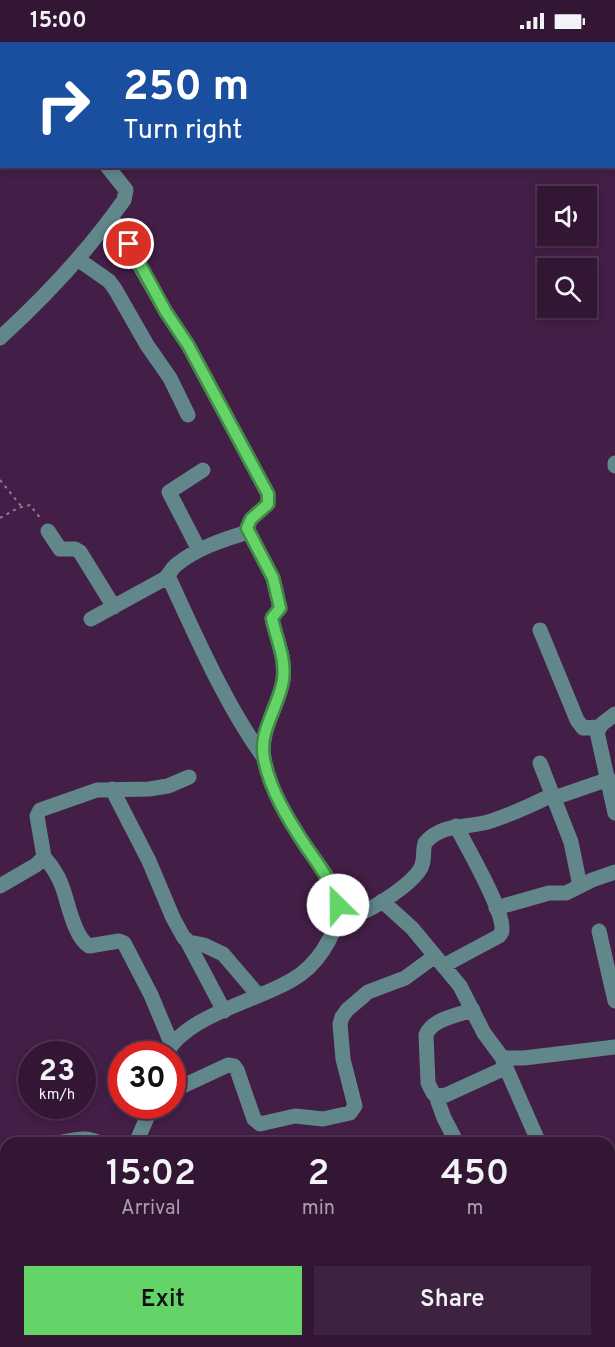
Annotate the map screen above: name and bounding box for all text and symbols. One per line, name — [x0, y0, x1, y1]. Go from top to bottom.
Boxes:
text: 15:00 — [30, 8, 87, 35]
text: 250 m — [123, 62, 249, 115]
icon: right — [24, 66, 102, 144]
text: Turn right — [123, 114, 242, 148]
map controls — [537, 186, 597, 318]
button: sound — [537, 186, 597, 246]
pin — [103, 218, 154, 269]
icon: arrive — [112, 227, 145, 260]
button: search — [537, 258, 597, 318]
position arrow — [306, 873, 370, 937]
speed limit sign: 30 — [108, 1041, 186, 1119]
text: 23 — [39, 1054, 75, 1091]
text: km/h — [39, 1086, 75, 1105]
text: 15:02 — [106, 1152, 196, 1198]
text: 2 — [307, 1152, 329, 1198]
text: 450 — [441, 1152, 509, 1198]
text: Arrival — [121, 1196, 181, 1222]
text: min — [302, 1196, 335, 1222]
text: m — [467, 1196, 483, 1222]
button: Exit — [24, 1266, 302, 1335]
button: Share — [314, 1266, 591, 1335]

